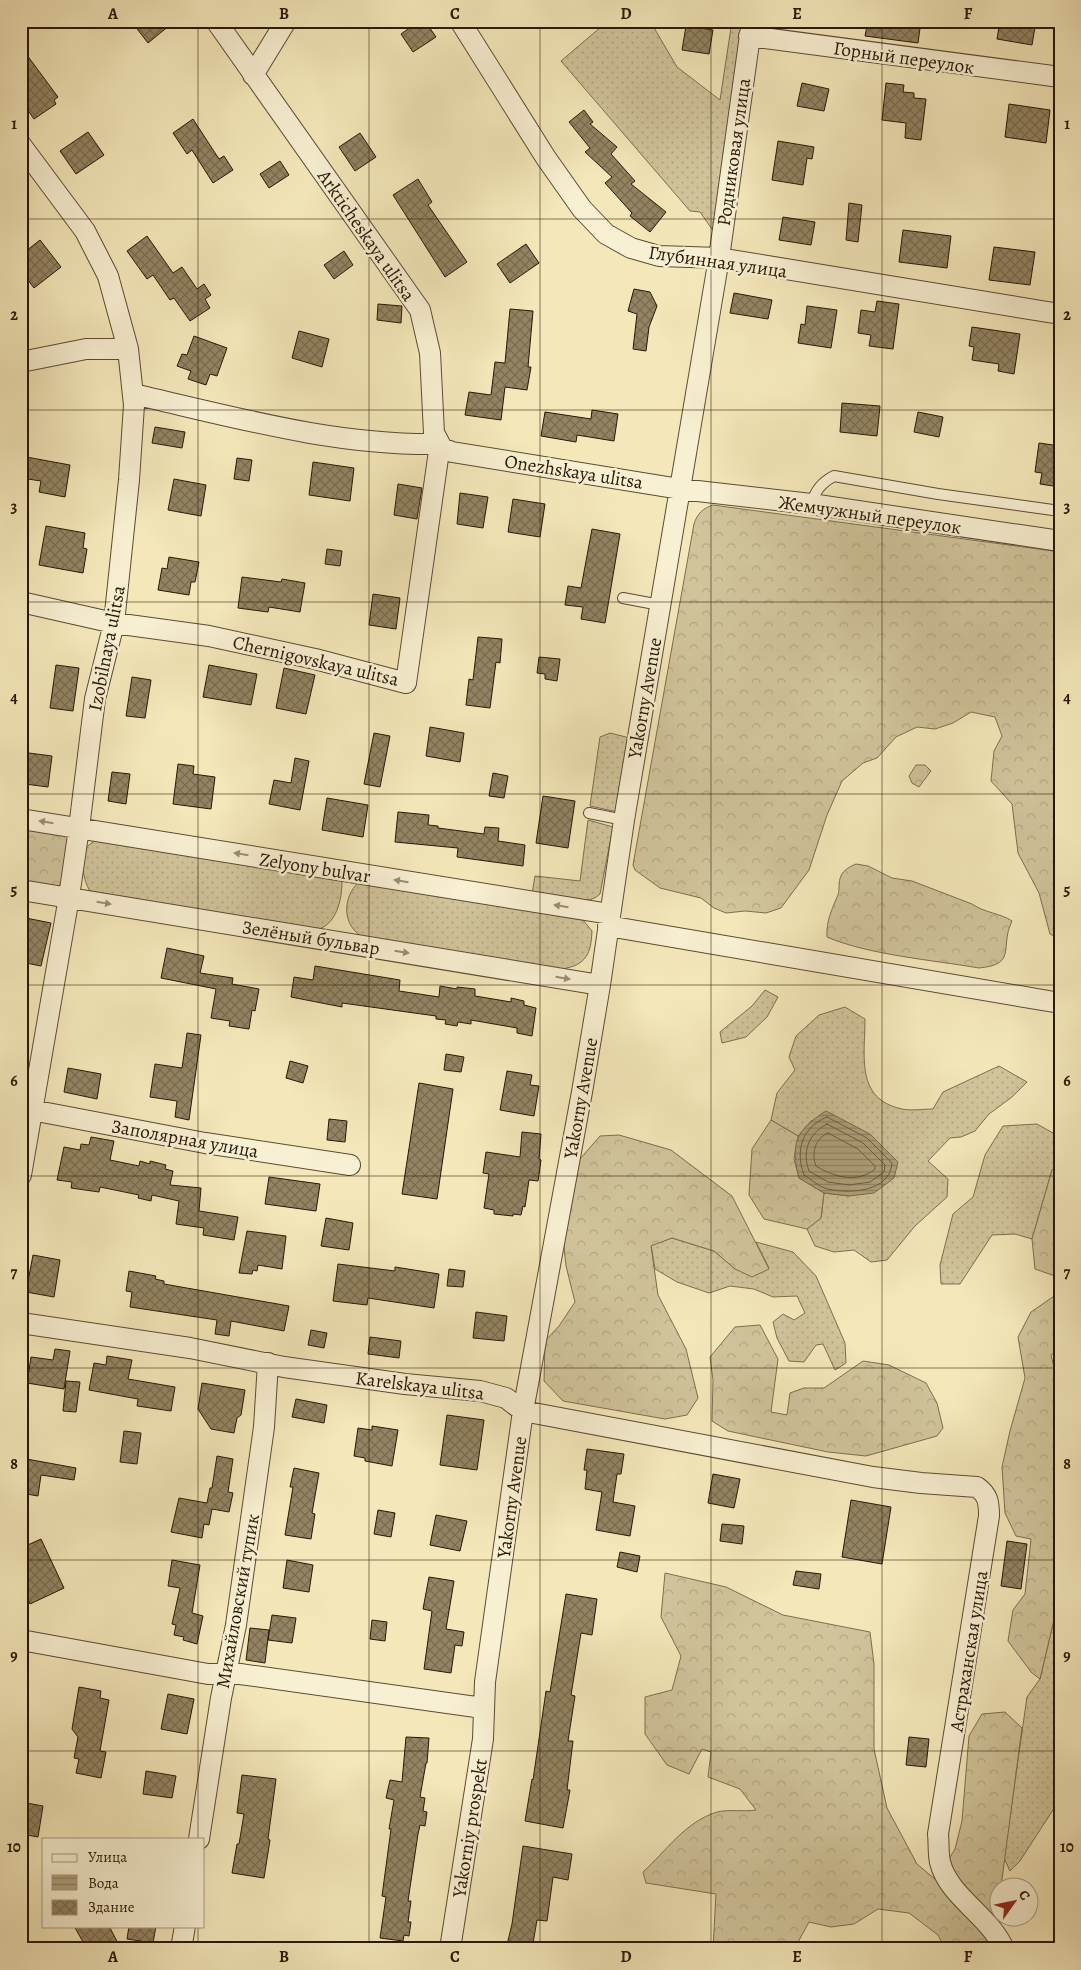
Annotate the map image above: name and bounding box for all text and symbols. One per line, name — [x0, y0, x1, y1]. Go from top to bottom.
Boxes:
text: A — [107, 3, 119, 25]
text: B — [279, 3, 289, 25]
text: C — [450, 3, 460, 25]
text: D — [620, 3, 632, 25]
text: E — [792, 3, 802, 25]
text: F — [964, 3, 973, 25]
street label: Горный переулок — [832, 35, 976, 81]
street label: Родниковая улица — [711, 76, 757, 228]
text: 1 — [11, 113, 17, 135]
text: 1 — [1064, 113, 1070, 135]
street label: Arkticheskaya ulitsa — [311, 164, 421, 307]
street label: Глубинная улица — [647, 239, 789, 285]
text: 2 — [10, 304, 18, 326]
text: 2 — [1063, 304, 1071, 326]
street label: Onezhskaya ulitsa — [503, 448, 645, 496]
street label: Жемчужный переулок — [777, 489, 963, 541]
text: 3 — [11, 496, 18, 518]
text: 3 — [1064, 496, 1071, 518]
street label: Izobilnaya ulitsa — [82, 583, 132, 713]
street label: Chernigovskaya ulitsa — [230, 629, 402, 693]
street label: Yakorny Avenue — [621, 636, 668, 762]
text: 4 — [10, 687, 18, 709]
text: 4 — [1063, 687, 1071, 709]
one-way arrow — [37, 818, 53, 826]
street label: Zelyony bulvar — [257, 846, 372, 890]
one-way arrow — [232, 850, 248, 858]
one-way arrow — [393, 876, 409, 884]
text: 5 — [11, 879, 18, 901]
text: 5 — [1064, 879, 1071, 901]
one-way arrow — [96, 900, 112, 908]
one-way arrow — [553, 902, 569, 910]
street label: Зелёный бульвар — [240, 914, 382, 962]
one-way arrow — [395, 949, 411, 957]
one-way arrow — [555, 975, 571, 983]
street label: Yakorny Avenue — [557, 1036, 604, 1162]
text: 6 — [10, 1070, 18, 1092]
text: 6 — [1063, 1070, 1071, 1092]
street label: Заполярная улица — [109, 1113, 261, 1165]
text: 7 — [11, 1262, 18, 1284]
text: 7 — [1064, 1262, 1071, 1284]
street label: Karelskaya ulitsa — [354, 1365, 486, 1407]
street label: Yakorny Avenue — [490, 1435, 533, 1561]
text: 8 — [10, 1453, 18, 1475]
text: 8 — [1063, 1453, 1071, 1475]
street label: Михайловский тупик — [210, 1512, 266, 1691]
street label: Астраханская улица — [943, 1568, 995, 1735]
text: 9 — [10, 1645, 18, 1667]
text: 9 — [1063, 1645, 1071, 1667]
street label: Yakorniy prospekt — [446, 1757, 494, 1900]
text: 10 — [7, 1836, 21, 1858]
text: 10 — [1060, 1836, 1074, 1858]
legend — [42, 1838, 205, 1928]
text: Улица — [88, 1847, 127, 1867]
text: Вода — [88, 1873, 119, 1893]
north arrow — [988, 1878, 1038, 1928]
text: С — [1014, 1886, 1035, 1904]
text: Здание — [88, 1897, 135, 1917]
text: A — [107, 1946, 119, 1968]
text: B — [279, 1946, 289, 1968]
text: C — [450, 1946, 460, 1968]
text: D — [620, 1946, 632, 1968]
text: E — [792, 1946, 802, 1968]
text: F — [964, 1946, 973, 1968]

